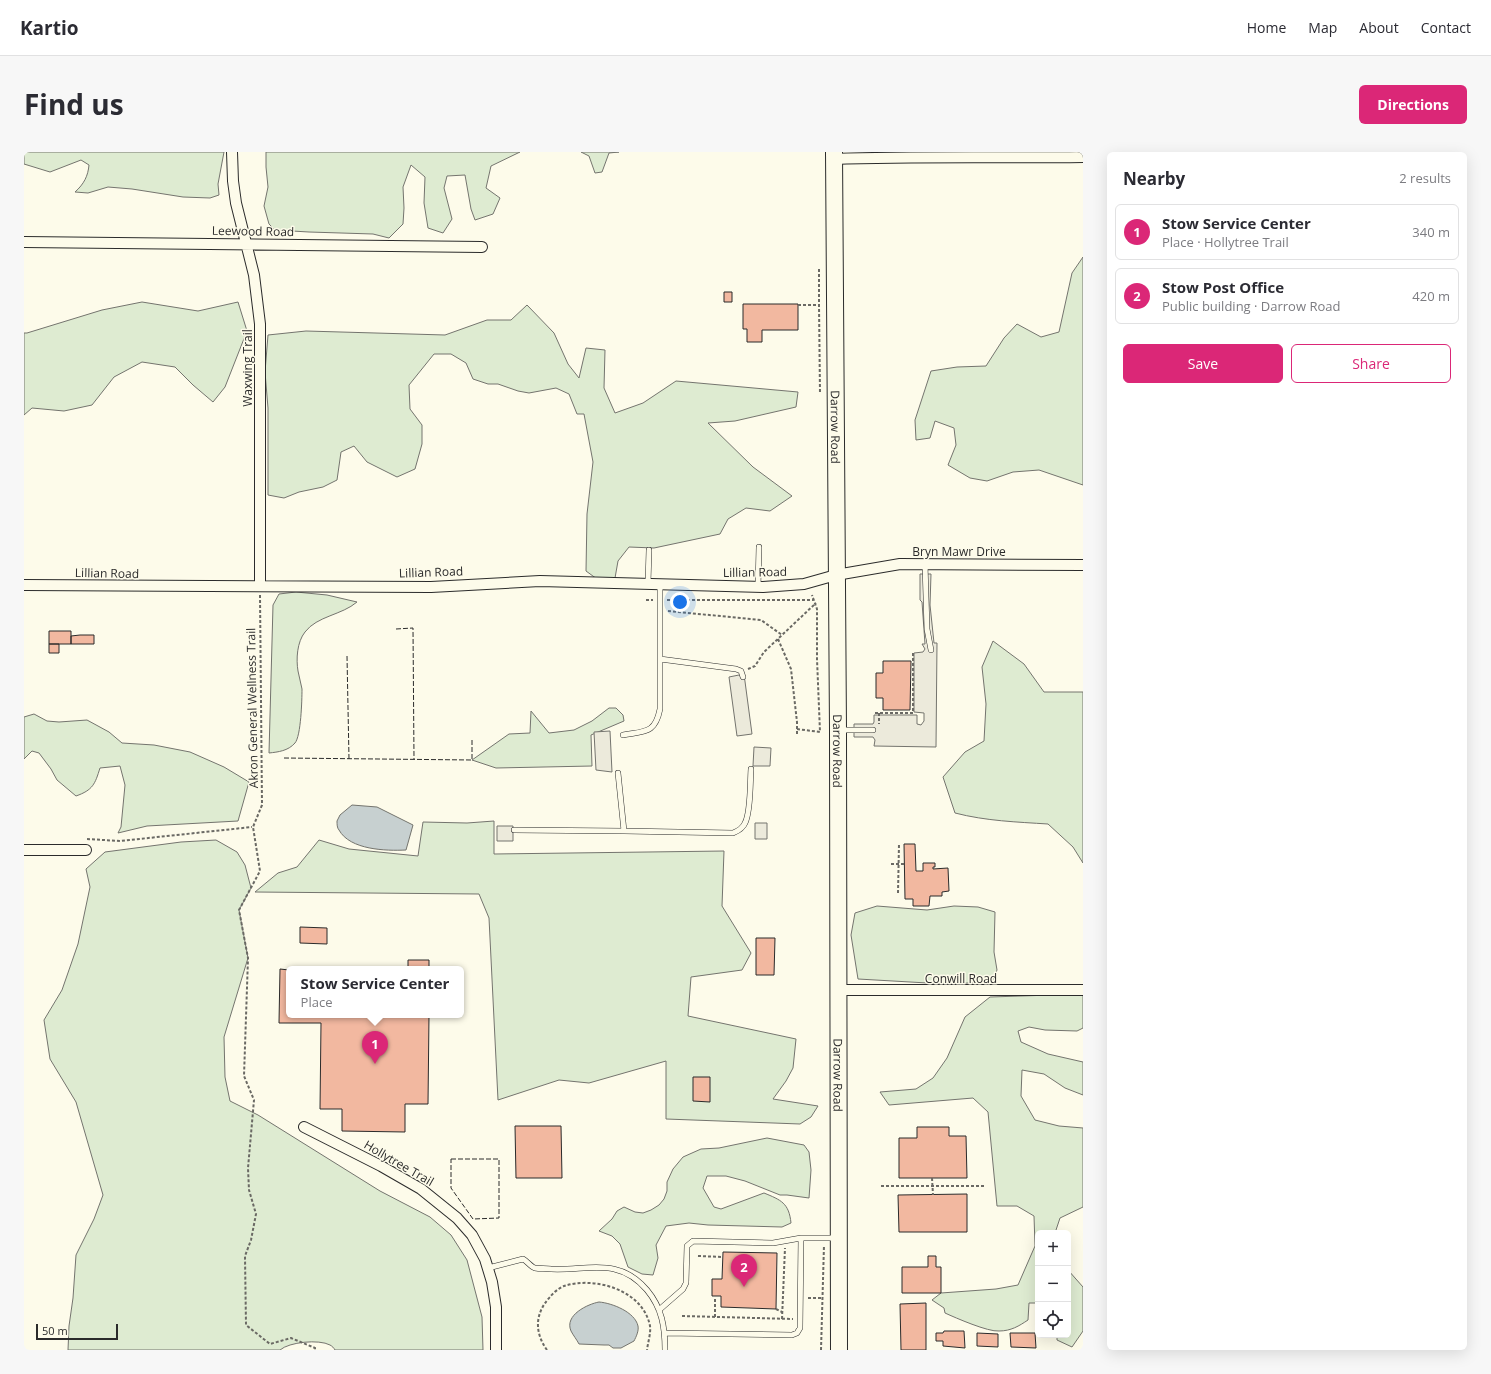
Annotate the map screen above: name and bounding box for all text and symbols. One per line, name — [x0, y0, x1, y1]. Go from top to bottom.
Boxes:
text: Kartio — [20, 15, 79, 41]
text: Home — [1247, 18, 1286, 37]
text: Map — [1308, 18, 1337, 37]
text: About — [1359, 18, 1399, 37]
text: Contact — [1421, 18, 1471, 37]
text: Find us — [24, 85, 124, 123]
button: Directions — [1359, 85, 1467, 124]
text: Nearby — [1123, 167, 1185, 190]
text: 2 results — [1399, 169, 1451, 187]
text: Stow Service Center — [1162, 213, 1311, 233]
street label: Leewood Road — [212, 222, 294, 240]
text: 1 — [1133, 223, 1141, 241]
text: 340 m — [1412, 223, 1450, 241]
text: Place · Hollytree Trail — [1162, 233, 1289, 251]
text: Stow Post Office — [1162, 277, 1284, 297]
text: 2 — [1133, 287, 1141, 305]
text: 420 m — [1412, 287, 1450, 305]
text: Public building · Darrow Road — [1162, 297, 1340, 315]
street label: Waxwing Trail — [239, 329, 256, 407]
button: Save — [1123, 344, 1283, 383]
button: Share — [1291, 344, 1451, 383]
street label: Darrow Road — [827, 390, 845, 464]
street label: Bryn Mawr Drive — [912, 543, 1006, 560]
street label: Lillian Road — [399, 562, 463, 582]
street label: Lillian Road — [723, 563, 787, 581]
street label: Lillian Road — [75, 564, 139, 582]
your location — [670, 592, 690, 612]
street label: Akron General Wellness Trail — [242, 628, 262, 788]
street label: Darrow Road — [829, 714, 847, 788]
popup — [286, 966, 464, 1018]
street label: Conwill Road — [925, 970, 997, 987]
text: Stow Service Center — [301, 973, 449, 993]
text: Place — [301, 993, 332, 1011]
pin: 1 — [362, 1031, 388, 1064]
street label: Darrow Road — [830, 1038, 847, 1112]
street label: Hollytree Trail — [361, 1136, 437, 1190]
map controls — [1035, 1230, 1071, 1338]
button: + — [1035, 1230, 1071, 1266]
pin: 2 — [731, 1254, 757, 1287]
button: − — [1035, 1266, 1071, 1302]
button: locate — [1035, 1302, 1071, 1338]
scale bar — [36, 1322, 118, 1341]
text: 50 m — [42, 1323, 68, 1338]

